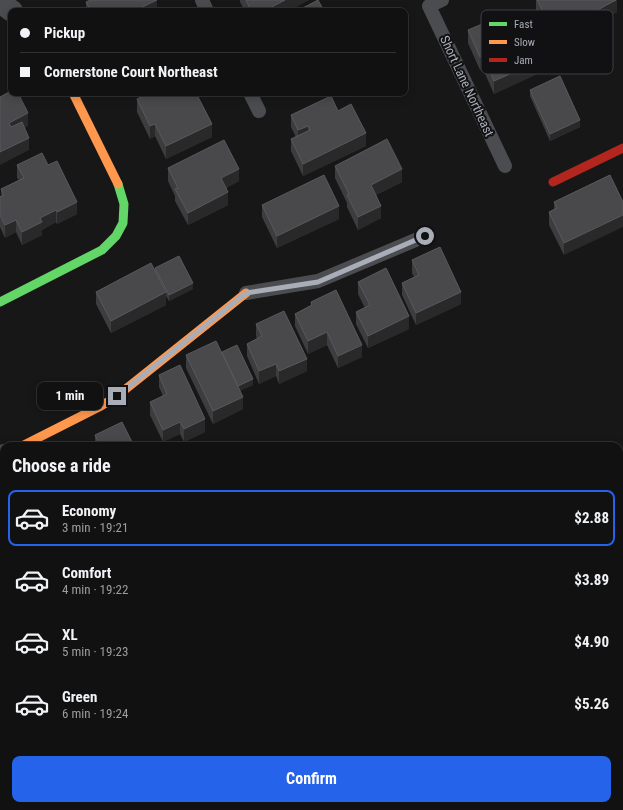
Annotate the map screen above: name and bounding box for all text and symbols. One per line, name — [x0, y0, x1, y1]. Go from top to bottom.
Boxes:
legend — [481, 10, 613, 74]
text: Fast — [514, 18, 533, 31]
text: Pickup — [44, 24, 85, 42]
street label: Short Lane Northeast — [437, 33, 497, 139]
text: Slow — [514, 36, 535, 49]
text: Jam — [514, 54, 533, 67]
text: Cornerstone Court Northeast — [44, 63, 218, 81]
route start — [416, 227, 434, 245]
callout: 1 min — [37, 382, 103, 410]
route end — [108, 387, 126, 405]
text: 1 min — [56, 388, 84, 403]
text: Choose a ride — [12, 455, 111, 476]
icon: car — [14, 500, 50, 536]
text: Economy — [62, 502, 116, 520]
text: $2.88 — [574, 509, 609, 527]
text: 3 min · 19:21 — [62, 520, 128, 535]
icon: car — [14, 562, 50, 598]
text: Comfort — [62, 564, 111, 582]
text: $3.89 — [574, 571, 609, 589]
text: 4 min · 19:22 — [62, 582, 128, 597]
icon: car — [14, 624, 50, 660]
text: XL — [62, 626, 78, 644]
text: $4.90 — [574, 633, 609, 651]
text: 5 min · 19:23 — [62, 644, 128, 659]
icon: car — [14, 686, 50, 722]
text: Green — [62, 688, 97, 706]
text: $5.26 — [574, 695, 609, 713]
text: 6 min · 19:24 — [62, 706, 128, 721]
button: Confirm — [12, 756, 611, 802]

